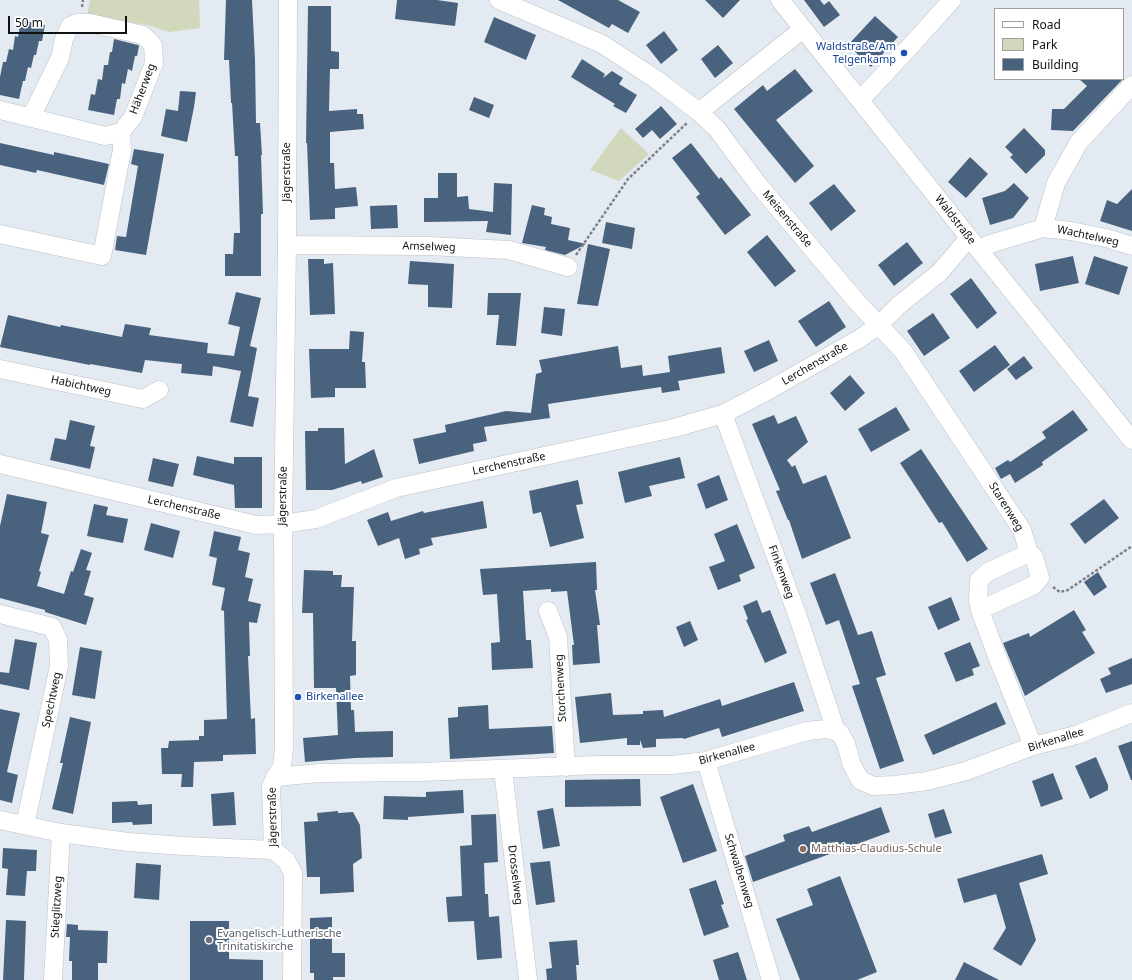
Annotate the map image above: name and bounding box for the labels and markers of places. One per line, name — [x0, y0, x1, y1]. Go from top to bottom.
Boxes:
place label: Waldstraße/Am Telgenkamp — [816, 40, 896, 66]
marker: Waldstraße/Am Telgenkamp — [899, 48, 909, 58]
place label: Birkenallee — [306, 690, 364, 704]
marker: Birkenallee — [293, 692, 303, 702]
place label: Matthias-Claudius-Schule — [811, 842, 942, 856]
marker: Matthias-Claudius-Schule — [798, 844, 808, 854]
place label: Evangelisch-Lutherische Trinitatiskirche — [217, 927, 342, 953]
marker: Evangelisch-Lutherische Trinitatiskirche — [204, 935, 214, 945]

